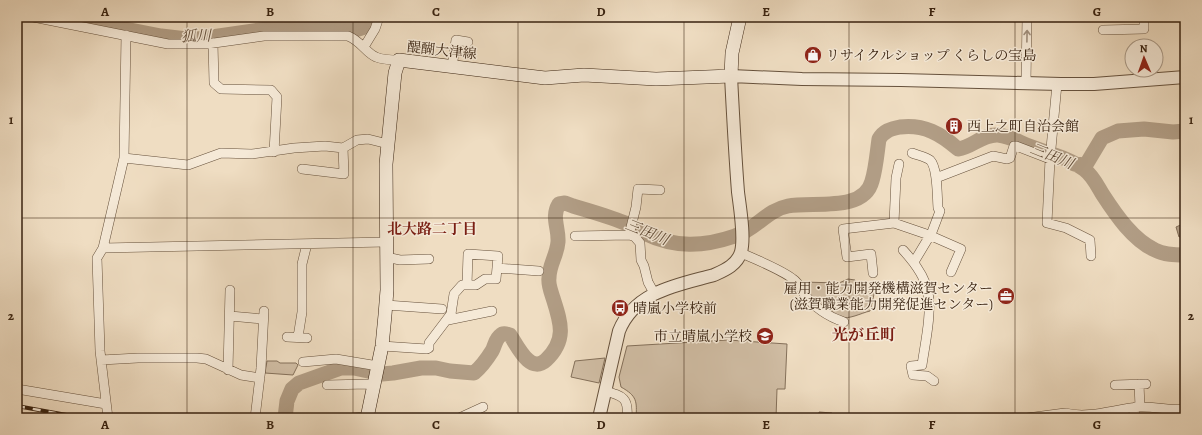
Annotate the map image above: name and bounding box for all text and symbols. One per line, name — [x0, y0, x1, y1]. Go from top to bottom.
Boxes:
text: A — [100, 3, 110, 20]
text: B — [266, 3, 274, 20]
text: C — [432, 3, 440, 20]
text: D — [596, 3, 606, 20]
text: E — [762, 3, 770, 20]
text: F — [929, 3, 936, 20]
text: G — [1093, 3, 1101, 20]
water label: 狐川 — [181, 25, 213, 47]
one-way arrow — [1023, 30, 1031, 43]
street label: 醍醐大津線 — [406, 37, 478, 64]
north arrow — [1124, 38, 1164, 78]
text: N — [1139, 41, 1148, 56]
shop icon: リサイクルショップ くらしの宝島 — [803, 45, 823, 65]
place label: リサイクルショップ くらしの宝島 — [826, 46, 1036, 65]
text: 1 — [9, 111, 14, 128]
text: 1 — [1189, 111, 1194, 128]
building icon: 西上之町自治会館 — [944, 116, 964, 136]
place label: 西上之町自治会館 — [967, 117, 1079, 136]
water label: 三田川 — [1027, 138, 1078, 174]
water label: 三田川 — [622, 214, 673, 250]
district label: 北大路二丁目 — [387, 219, 477, 239]
place label: 雇用・能力開発機構滋賀センター (滋賀職業能力開発促進センター) — [784, 279, 993, 314]
office icon: 雇用・能力開発機構滋賀センター (滋賀職業能力開発促進センター) — [996, 286, 1016, 306]
bus stop icon: 晴嵐小学校前 — [610, 298, 630, 318]
place label: 晴嵐小学校前 — [633, 299, 717, 318]
text: 2 — [8, 307, 15, 324]
text: 2 — [1188, 307, 1195, 324]
district label: 光が丘町 — [832, 324, 896, 346]
school or university icon: 市立晴嵐小学校 — [755, 326, 775, 346]
place label: 市立晴嵐小学校 — [654, 327, 752, 346]
text: A — [100, 416, 110, 433]
text: B — [266, 416, 274, 433]
text: C — [432, 416, 440, 433]
text: D — [596, 416, 606, 433]
text: E — [762, 416, 770, 433]
text: F — [929, 416, 936, 433]
text: G — [1093, 416, 1101, 433]

